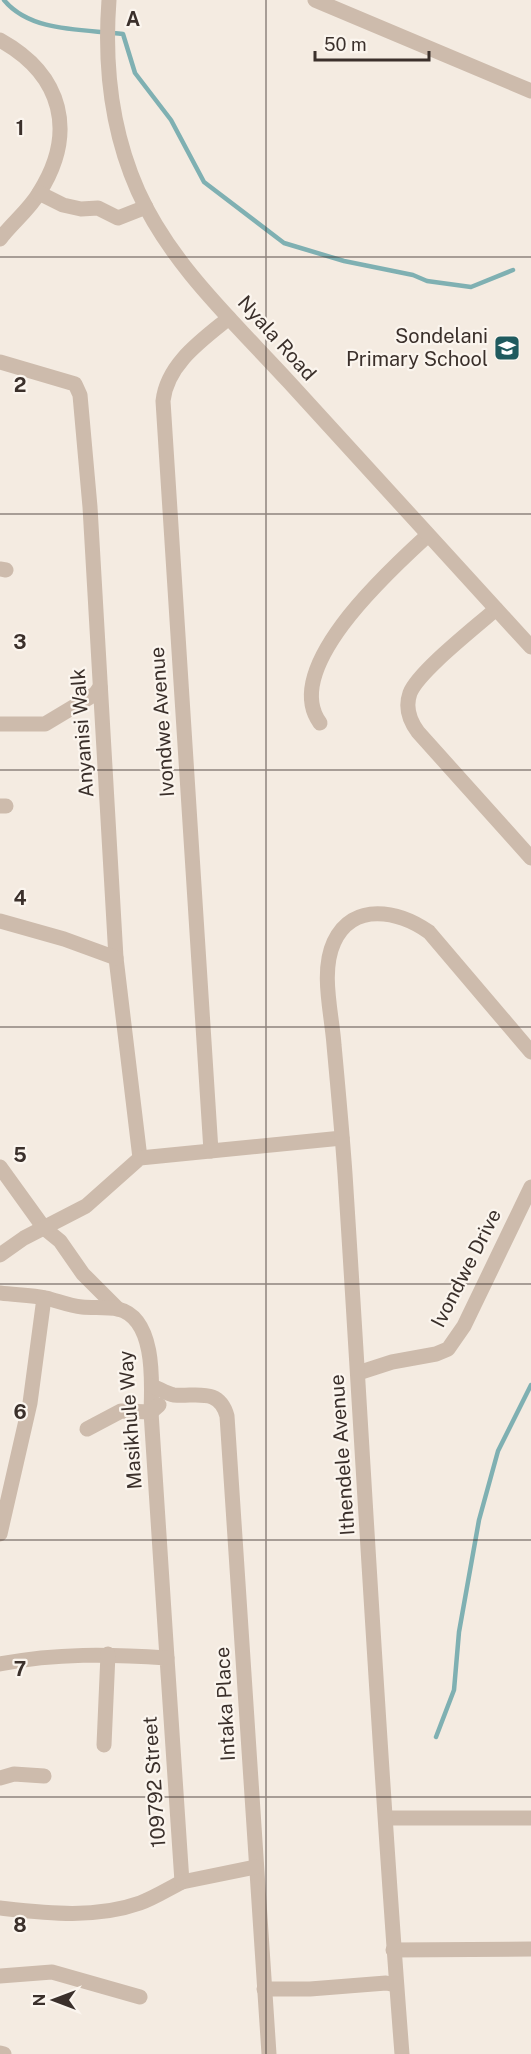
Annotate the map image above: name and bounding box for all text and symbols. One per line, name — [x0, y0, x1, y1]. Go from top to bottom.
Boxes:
text: A — [126, 7, 140, 31]
scale bar — [315, 24, 429, 62]
text: 50 m — [324, 34, 367, 55]
text: 1 — [16, 116, 24, 140]
street label: Nyala Road — [233, 291, 321, 385]
place label: Sondelani Primary School — [346, 324, 488, 371]
school or university icon: Sondelani Primary School — [492, 333, 522, 363]
text: 2 — [14, 373, 26, 397]
text: 3 — [13, 630, 27, 654]
street label: Ivondwe Avenue — [145, 646, 179, 798]
street label: Anyanisi Walk — [66, 668, 98, 798]
text: 4 — [13, 886, 27, 910]
text: 5 — [13, 1143, 27, 1167]
street label: Ivondwe Drive — [426, 1205, 506, 1331]
street label: Masikhule Way — [113, 1349, 147, 1490]
street label: Ithendele Avenue — [324, 1374, 360, 1536]
text: 6 — [13, 1400, 27, 1424]
street label: Intaka Place — [210, 1646, 240, 1762]
text: 7 — [14, 1657, 26, 1681]
street label: 109792 Street — [137, 1715, 171, 1849]
text: 8 — [13, 1913, 27, 1937]
north arrow — [24, 1970, 84, 2030]
text: N — [30, 1994, 49, 2006]

